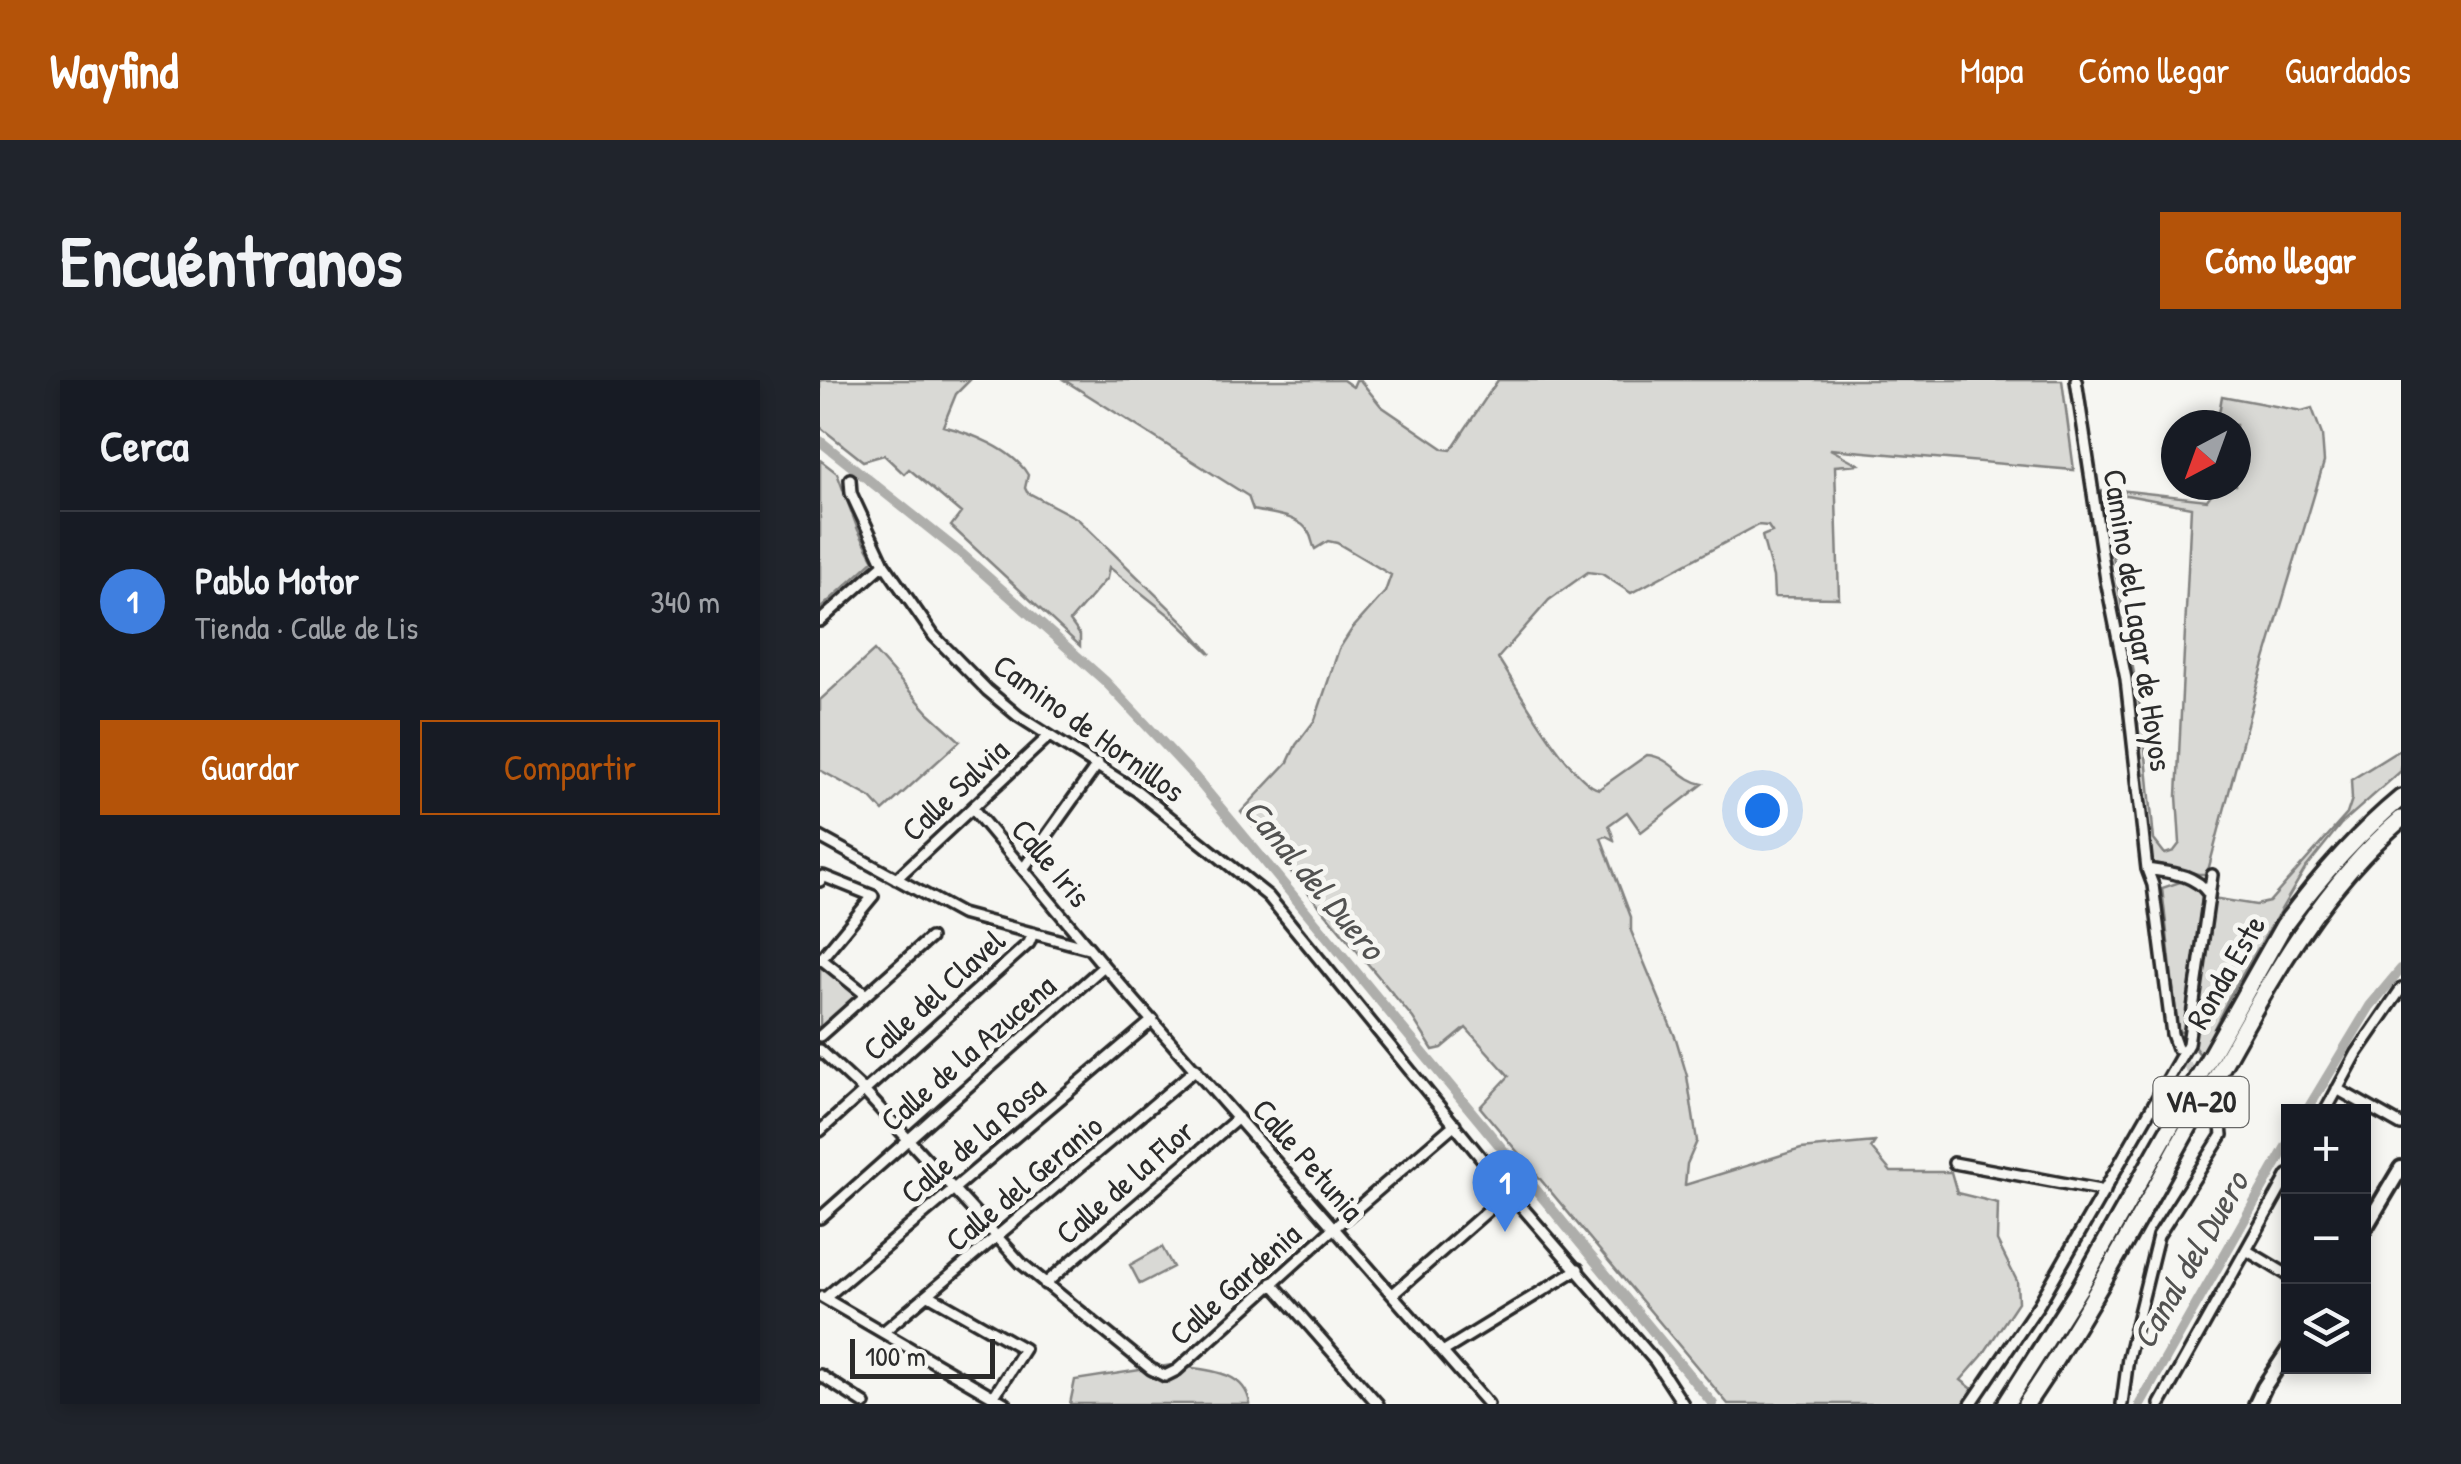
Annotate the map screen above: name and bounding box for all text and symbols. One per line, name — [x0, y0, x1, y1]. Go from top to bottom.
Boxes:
text: Wayfind — [50, 38, 178, 103]
text: Mapa — [1960, 47, 2023, 94]
text: Cómo llegar — [2078, 47, 2229, 94]
text: Guardados — [2284, 47, 2411, 94]
button: Cómo llegar — [2160, 212, 2401, 309]
text: Encuéntranos — [60, 213, 403, 308]
north arrow — [2161, 410, 2251, 500]
text: Cerca — [100, 417, 189, 474]
street label: Camino del Lagar de Hoyos — [2093, 466, 2184, 774]
text: Pablo Motor — [195, 554, 359, 606]
text: 1 — [127, 580, 138, 623]
text: 340 m — [650, 580, 720, 623]
text: Tienda · Calle de Lis — [195, 606, 418, 649]
street label: Camino de Hornillos — [985, 643, 1194, 812]
button: Guardar — [100, 720, 400, 815]
button: Compartir — [420, 720, 720, 815]
street label: Calle Salvia — [892, 729, 1018, 850]
your location — [1737, 785, 1788, 836]
water label: Canal del Duero — [1233, 788, 1398, 971]
street label: Calle Iris — [1002, 809, 1101, 916]
street label: Ronda Este — [2176, 907, 2275, 1036]
street label: Calle del Clavel — [853, 919, 1014, 1070]
street label: Calle de la Azucena — [871, 964, 1065, 1141]
street label: Calle de la Rosa — [891, 1066, 1054, 1213]
road number: VA-20 — [2154, 1077, 2248, 1127]
street label: Calle Petunia — [1243, 1089, 1374, 1230]
street label: Calle del Geranio — [936, 1104, 1111, 1261]
map controls — [2281, 1104, 2371, 1374]
button: + — [2281, 1104, 2371, 1194]
street label: Calle de la Flor — [1046, 1109, 1203, 1254]
pin: 1 — [1472, 1150, 1538, 1232]
water label: Canal del Duero — [2120, 1160, 2261, 1357]
button: − — [2281, 1194, 2371, 1284]
street label: Calle Gardenia — [1159, 1213, 1310, 1354]
button: layers — [2281, 1284, 2371, 1374]
scale bar — [850, 1334, 995, 1378]
text: 100 m — [865, 1337, 926, 1375]

